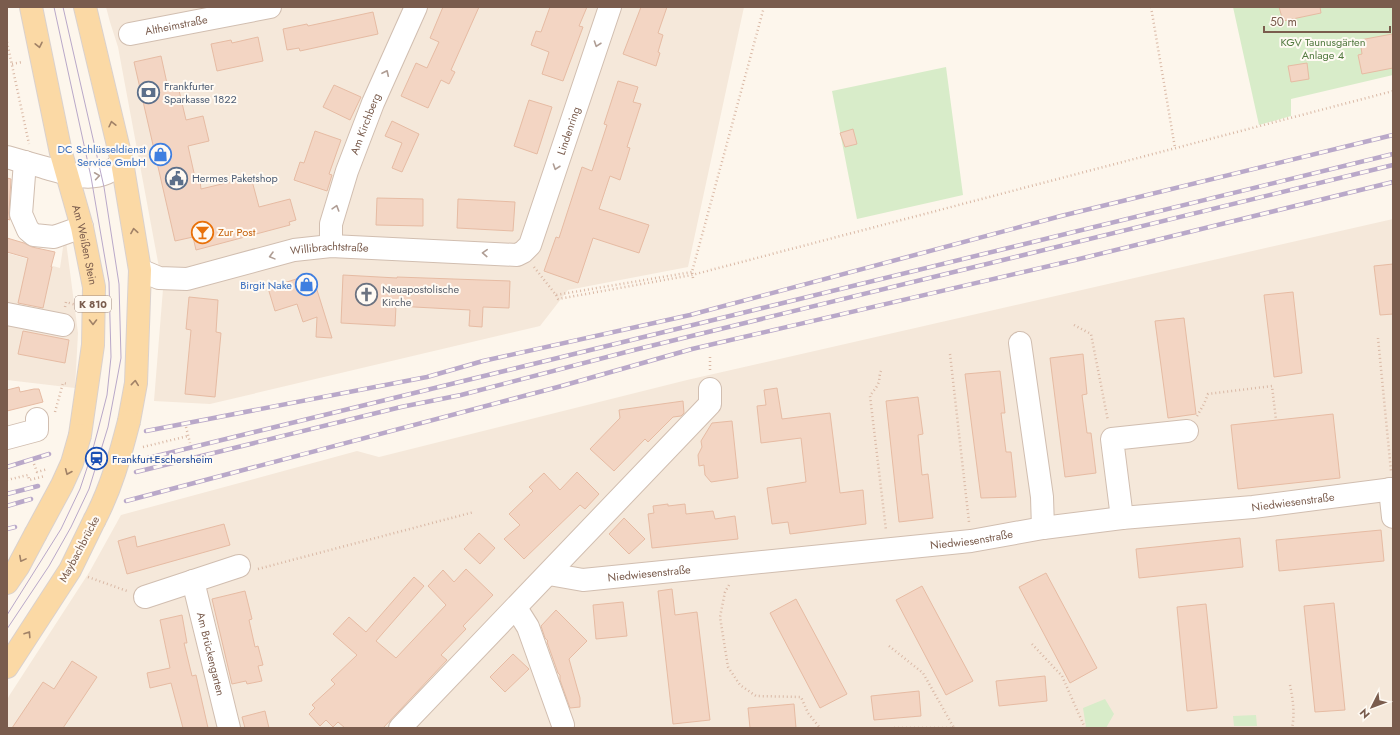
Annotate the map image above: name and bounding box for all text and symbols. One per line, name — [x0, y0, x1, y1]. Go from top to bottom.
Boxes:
scale bar — [1264, 8, 1390, 34]
street label: Altheimstraße — [144, 11, 209, 39]
text: 50 m — [1270, 13, 1297, 31]
park label: KGV Taunusgärten Anlage 4 — [1281, 34, 1365, 63]
one-way arrow — [593, 40, 602, 47]
one-way arrow — [34, 42, 43, 48]
one-way arrow — [381, 70, 389, 77]
place label: Frankfurter Sparkasse 1822 — [164, 78, 237, 107]
bank icon: Frankfurter Sparkasse 1822 — [135, 79, 161, 105]
street label: Am Kirchberg — [346, 90, 384, 157]
street label: Lindenring — [553, 105, 584, 157]
one-way arrow — [109, 121, 117, 127]
place label: DC Schlüsseldienst Service GmbH — [58, 141, 146, 170]
shop icon: DC Schlüsseldienst Service GmbH — [148, 142, 174, 168]
one-way arrow — [552, 164, 561, 171]
public building icon: Hermes Paketshop — [164, 165, 190, 191]
place label: Hermes Paketshop — [192, 170, 278, 186]
one-way arrow — [94, 172, 100, 181]
street label: Am Weißen Stein — [68, 203, 101, 286]
one-way arrow — [331, 205, 340, 212]
bar icon: Zur Post — [189, 219, 215, 245]
place label: Zur Post — [218, 224, 256, 240]
one-way arrow — [130, 228, 139, 234]
street label: Willibrachtstraße — [289, 238, 369, 258]
one-way arrow — [482, 249, 488, 258]
one-way arrow — [269, 251, 276, 260]
shop icon: Birgit Nake — [294, 272, 320, 298]
place label: Birgit Nake — [240, 277, 292, 293]
place label: Neuapostolische Kirche — [382, 281, 459, 310]
church icon: Neuapostolische Kirche — [353, 282, 379, 308]
road number: K 810 — [75, 296, 111, 312]
one-way arrow — [89, 319, 97, 325]
one-way arrow — [131, 380, 140, 386]
station icon: Frankfurt-Eschersheim — [83, 446, 109, 472]
place label: Frankfurt-Eschersheim — [112, 451, 213, 467]
one-way arrow — [64, 469, 72, 476]
street label: Niedwiesenstraße — [1251, 489, 1336, 515]
street label: Maybachbrücke — [55, 513, 103, 585]
street label: Niedwiesenstraße — [929, 526, 1014, 553]
one-way arrow — [19, 555, 26, 563]
street label: Niedwiesenstraße — [607, 561, 692, 585]
street label: Am Brückengarten — [193, 610, 229, 697]
one-way arrow — [23, 632, 30, 639]
north arrow — [1352, 687, 1392, 727]
text: N — [1356, 705, 1373, 722]

